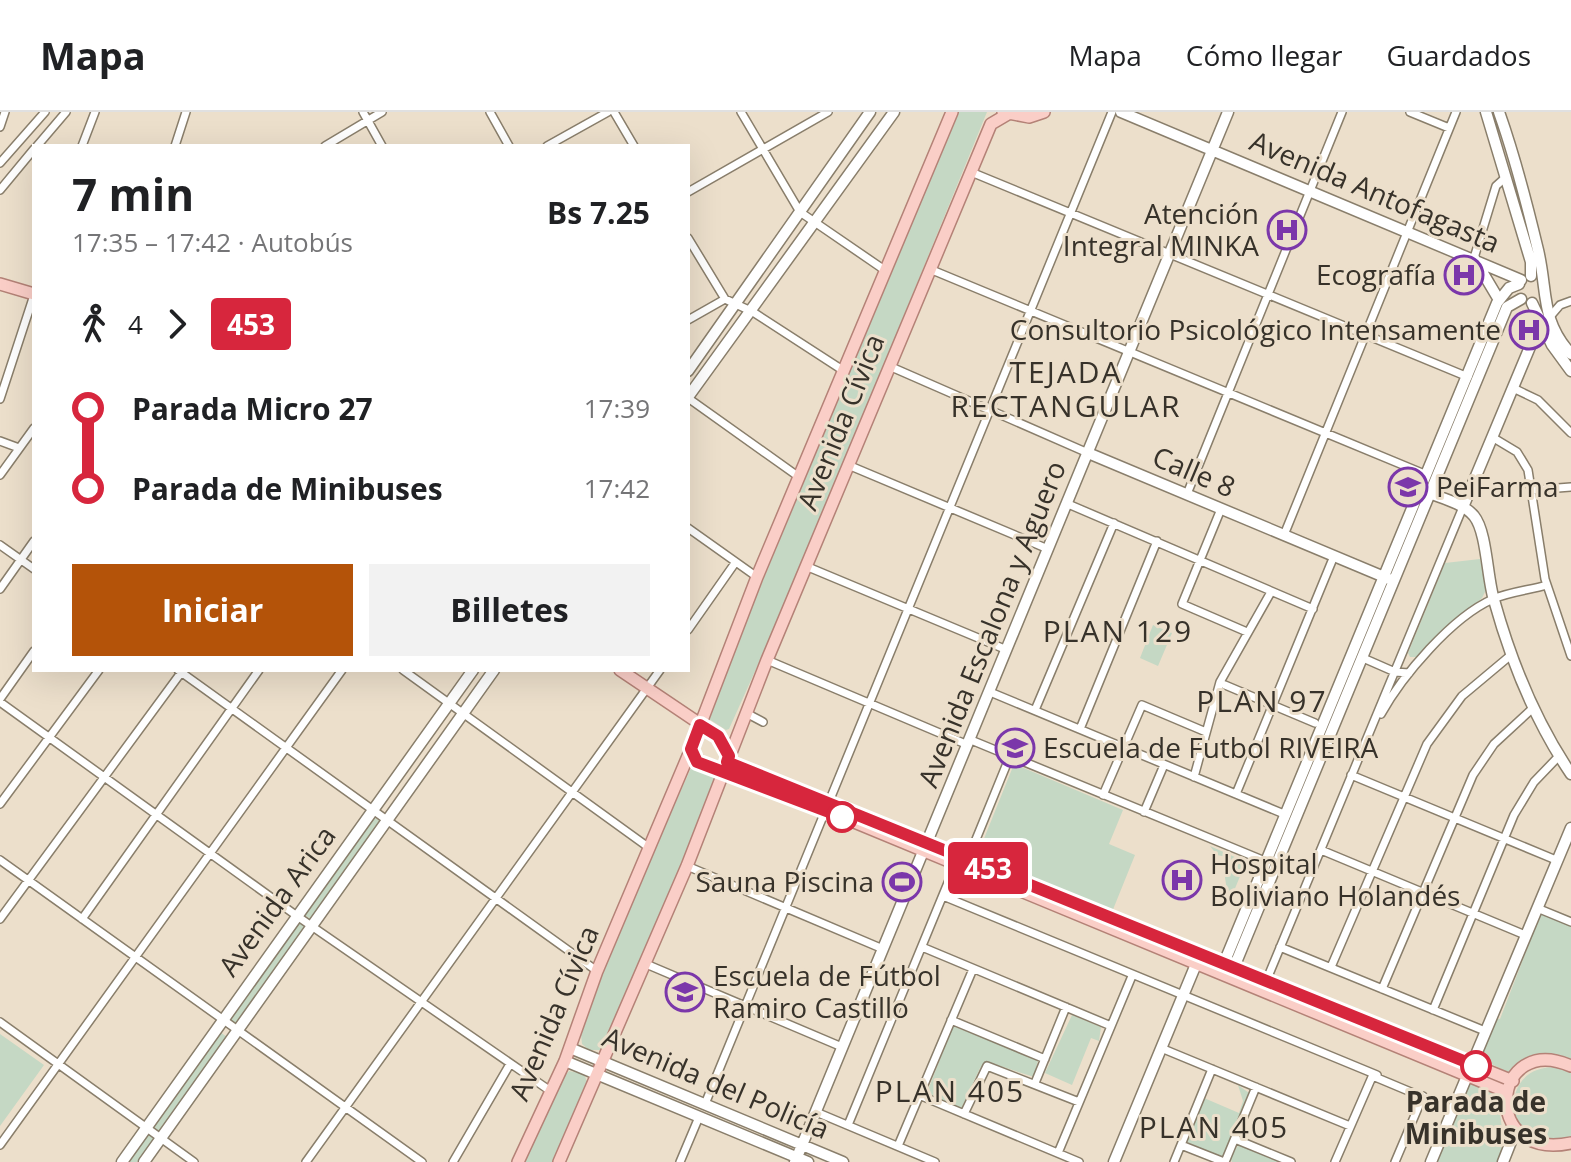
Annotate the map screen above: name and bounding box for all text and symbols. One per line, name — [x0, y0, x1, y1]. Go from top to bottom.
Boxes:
text: Mapa — [40, 29, 146, 81]
text: Mapa — [1068, 36, 1142, 74]
text: Cómo llegar — [1186, 36, 1342, 74]
text: Guardados — [1386, 36, 1531, 74]
street label: Avenida Antofagasta — [1245, 121, 1506, 261]
text: 7 min — [72, 164, 194, 224]
text: Bs 7.25 — [547, 192, 650, 233]
place label: Atención Integral MINKA — [1063, 194, 1259, 264]
hospital icon: Atención Integral MINKA — [1266, 209, 1308, 251]
text: 17:35 – 17:42 · Autobús — [72, 224, 353, 260]
hospital icon: Ecografía — [1443, 254, 1485, 296]
place label: Ecografía — [1316, 255, 1436, 293]
icon: walk — [72, 302, 116, 346]
icon: forward — [155, 302, 199, 346]
text: 453 — [227, 305, 275, 343]
text: 4 — [128, 306, 143, 342]
hospital icon: Consultorio Psicológico Intensamente — [1508, 309, 1550, 351]
place label: Consultorio Psicológico Intensamente — [1010, 310, 1501, 348]
street label: Avenida Cívica — [788, 328, 893, 515]
district label: TEJADA RECTANGULAR — [951, 351, 1182, 426]
text: Parada Micro 27 — [132, 388, 373, 429]
text: 17:39 — [584, 390, 650, 426]
street label: Calle 8 — [1147, 437, 1242, 505]
street label: Avenida Escalona y Aguero — [908, 455, 1074, 792]
school or university icon: PeiFarma — [1387, 466, 1429, 508]
place label: PeiFarma — [1436, 467, 1559, 505]
text: Parada de Minibuses — [132, 468, 443, 509]
text: 17:42 — [584, 470, 650, 506]
button: Iniciar — [72, 564, 353, 656]
button: Billetes — [369, 564, 650, 656]
district label: PLAN 129 — [1043, 610, 1193, 651]
district label: PLAN 97 — [1196, 680, 1328, 721]
school or university icon: Escuela de Futbol RIVEIRA — [994, 727, 1036, 769]
place label: Escuela de Futbol RIVEIRA — [1043, 728, 1379, 766]
unlabelled marker — [827, 802, 857, 832]
street label: Avenida Arica — [209, 818, 344, 983]
line badge: 453 — [942, 842, 1034, 894]
place label: Hospital Boliviano Holandés — [1210, 844, 1460, 914]
text: 453 — [964, 849, 1012, 887]
hospital icon: Hospital Boliviano Holandés — [1161, 859, 1203, 901]
sports icon: Sauna Piscina — [881, 861, 923, 903]
place label: Sauna Piscina — [695, 862, 874, 900]
street label: Avenida Cívica — [499, 919, 607, 1106]
place label: Escuela de Fútbol Ramiro Castillo — [713, 956, 941, 1026]
school or university icon: Escuela de Fútbol Ramiro Castillo — [664, 971, 706, 1013]
street label: Avenida del Policía — [597, 1017, 836, 1147]
marker: Parada de Minibuses — [1461, 1051, 1491, 1081]
district label: PLAN 405 — [875, 1070, 1025, 1111]
place label: Parada de Minibuses — [1405, 1082, 1547, 1152]
district label: PLAN 405 — [1139, 1106, 1289, 1147]

